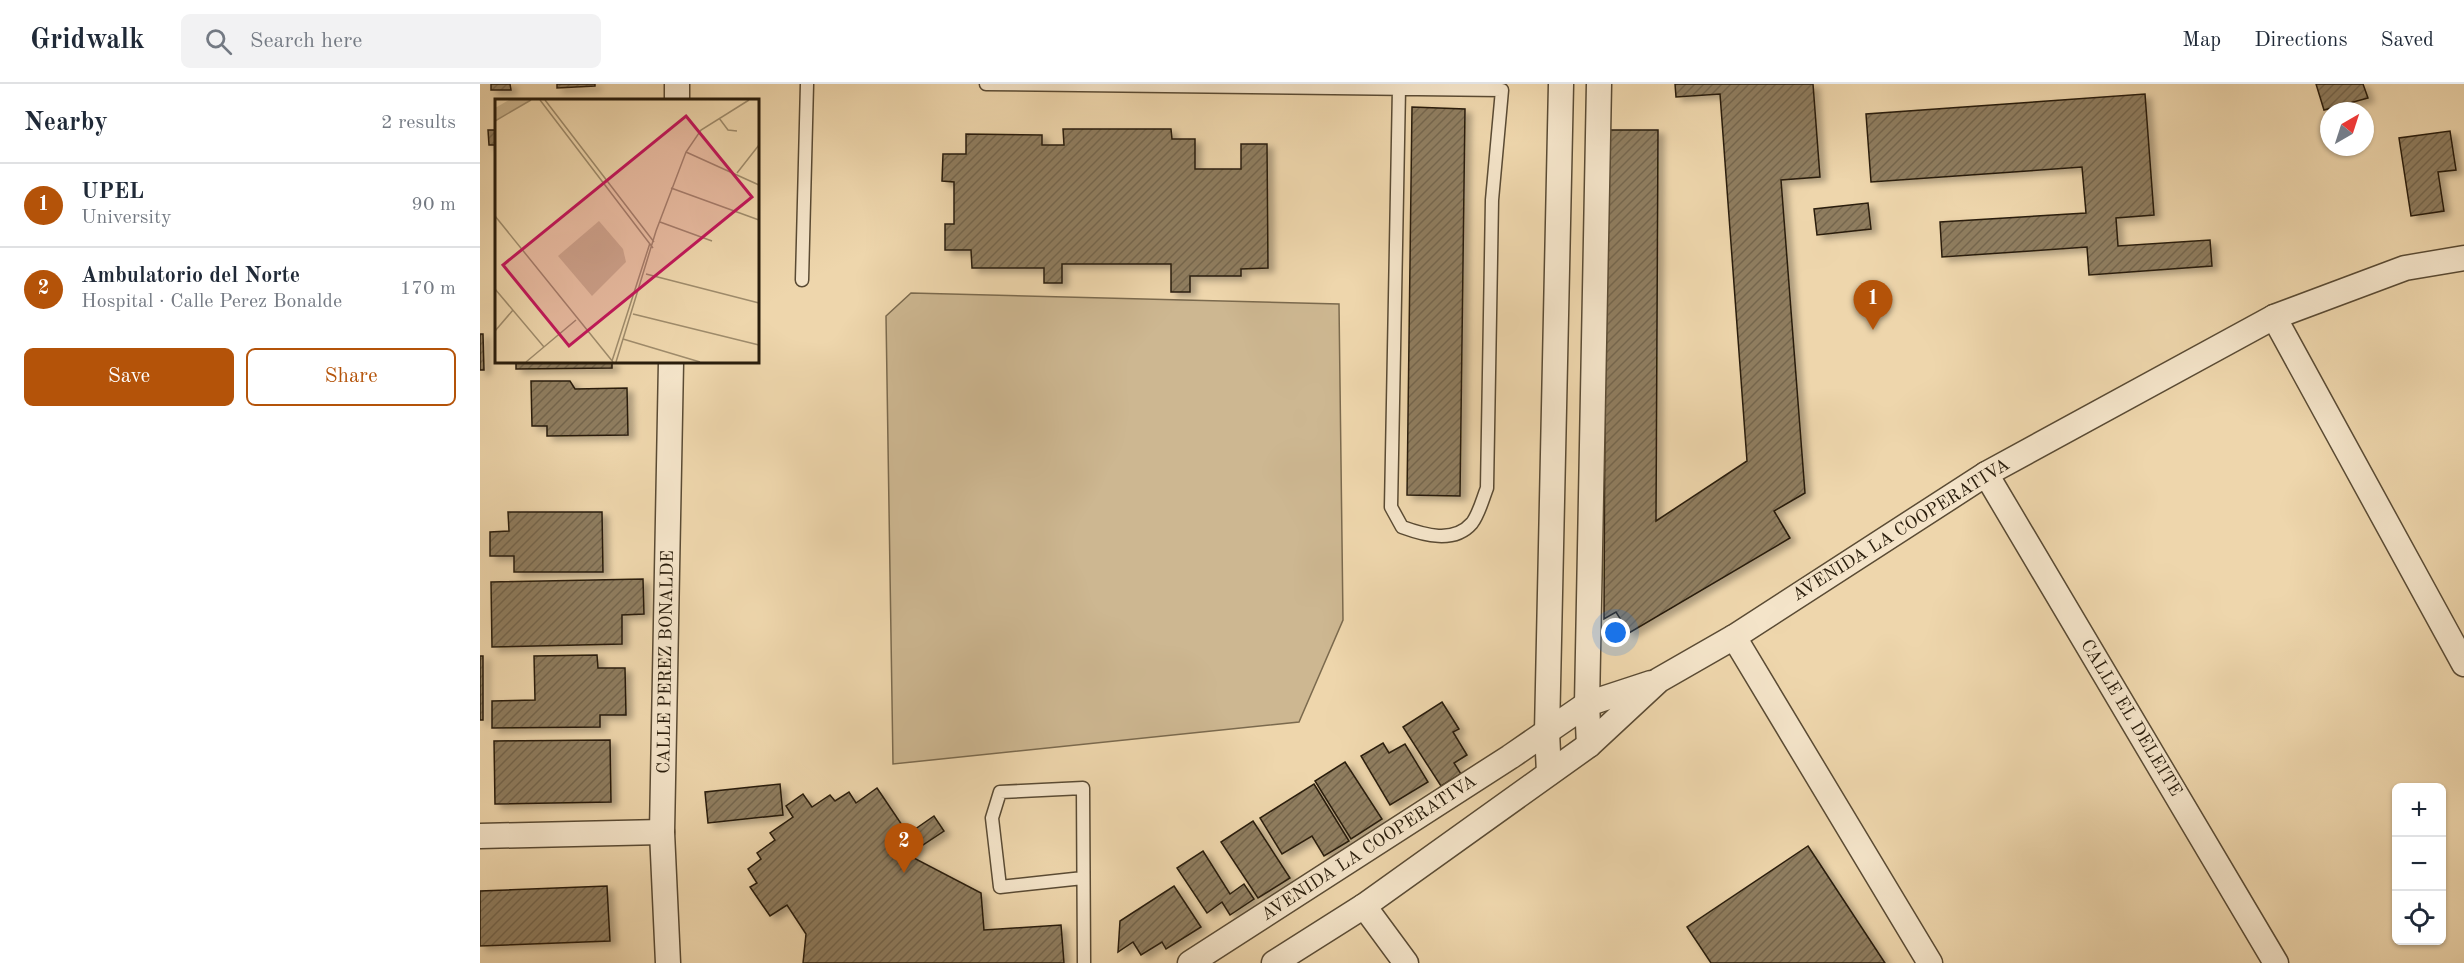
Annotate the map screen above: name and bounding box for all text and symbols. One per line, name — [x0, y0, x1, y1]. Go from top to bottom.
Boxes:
search box — [181, 14, 601, 68]
icon: search — [202, 25, 235, 58]
text: Gridwalk — [30, 27, 145, 55]
text: Search here — [250, 30, 362, 52]
text: Map — [2182, 30, 2221, 51]
text: Directions — [2254, 30, 2348, 51]
text: Saved — [2381, 30, 2434, 51]
inset map — [495, 99, 759, 363]
north arrow — [2320, 102, 2374, 156]
text: Nearby — [24, 110, 108, 136]
text: 2 results — [381, 113, 456, 133]
text: UPEL — [81, 181, 144, 203]
text: 1 — [38, 195, 49, 215]
text: 90 m — [411, 195, 456, 215]
text: University — [81, 208, 172, 228]
text: Ambulatorio del Norte — [81, 265, 300, 287]
text: 2 — [38, 279, 49, 299]
text: 170 m — [400, 279, 456, 299]
pin: 1 — [1854, 280, 1892, 330]
text: Hospital · Calle Perez Bonalde — [81, 292, 342, 312]
button: Save — [24, 348, 234, 406]
button: Share — [246, 348, 456, 406]
street label: AVENIDA LA COOPERATIVA — [1789, 455, 2013, 605]
street label: CALLE PEREZ BONALDE — [655, 550, 677, 774]
your location — [1601, 618, 1630, 647]
street label: CALLE EL DELEITE — [2077, 637, 2185, 799]
street label: AVENIDA LA COOPERATIVA — [1258, 772, 1480, 924]
map controls — [2392, 783, 2446, 945]
button: + — [2392, 783, 2446, 837]
pin: 2 — [884, 824, 924, 873]
button: − — [2392, 837, 2446, 891]
button: locate — [2392, 891, 2446, 945]

